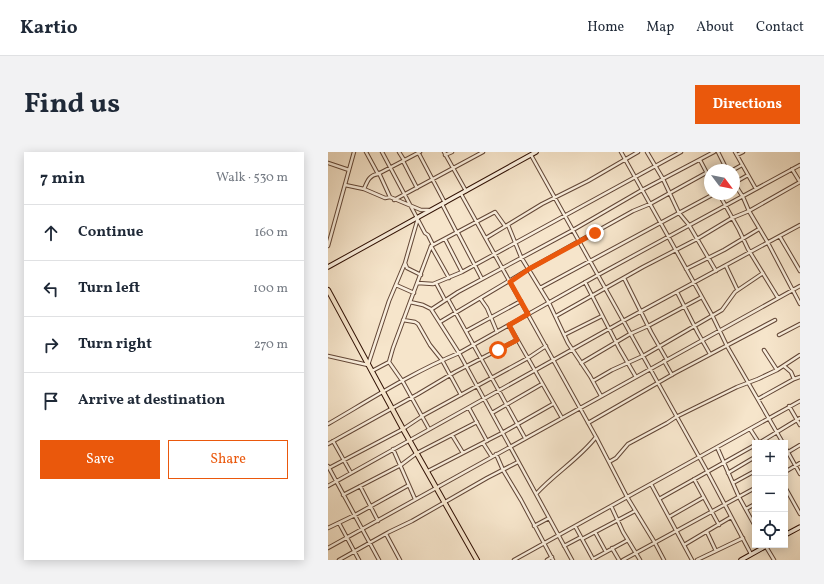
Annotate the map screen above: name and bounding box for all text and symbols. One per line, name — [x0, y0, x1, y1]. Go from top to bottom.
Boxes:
text: Kartio — [20, 15, 78, 41]
text: Home — [587, 18, 624, 37]
text: Map — [646, 18, 674, 37]
text: About — [696, 18, 734, 37]
text: Contact — [756, 18, 804, 37]
text: Find us — [24, 85, 120, 124]
button: Directions — [695, 85, 800, 124]
north arrow — [704, 164, 740, 200]
text: 7 min — [40, 167, 85, 190]
text: Walk · 530 m — [216, 169, 288, 187]
icon: ahead — [40, 222, 62, 244]
text: Continue — [78, 222, 143, 243]
text: 160 m — [254, 224, 288, 242]
route end — [586, 224, 604, 242]
icon: left — [40, 278, 62, 300]
text: Turn left — [78, 278, 140, 299]
text: 100 m — [253, 280, 288, 298]
icon: right — [40, 334, 62, 356]
text: Turn right — [78, 334, 152, 355]
text: 270 m — [254, 336, 288, 354]
route start — [489, 341, 507, 359]
icon: arrive — [40, 390, 62, 412]
text: Arrive at destination — [78, 390, 225, 411]
button: Save — [40, 440, 160, 479]
button: Share — [168, 440, 288, 479]
map controls — [752, 440, 788, 548]
button: + — [752, 440, 788, 476]
button: − — [752, 476, 788, 512]
button: locate — [752, 512, 788, 548]

